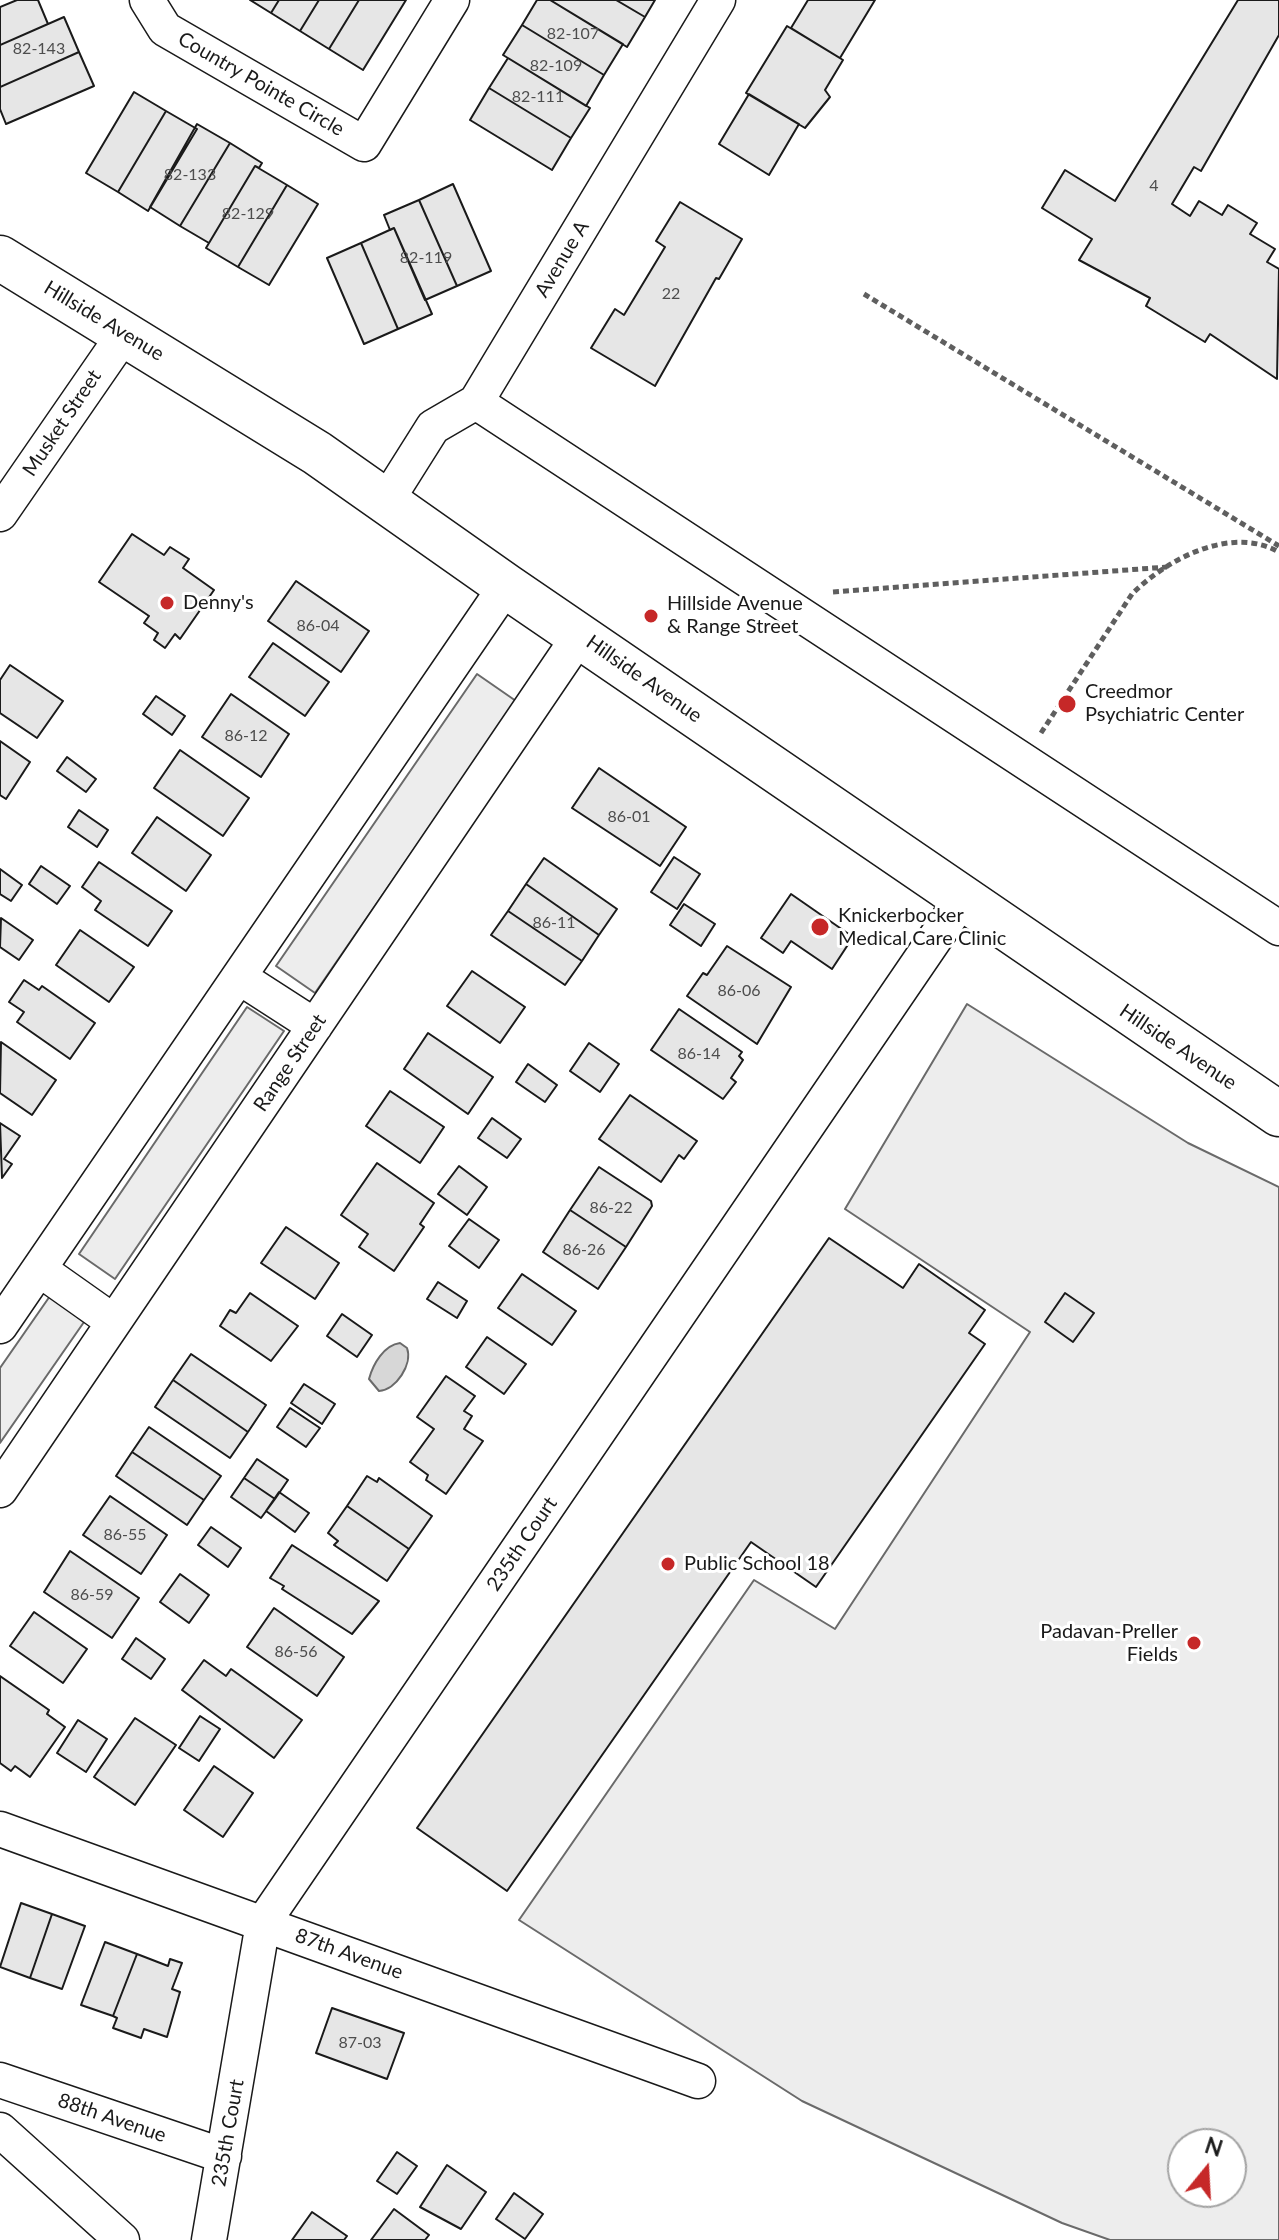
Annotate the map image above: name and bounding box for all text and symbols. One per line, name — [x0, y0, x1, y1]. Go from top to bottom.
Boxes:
house number: 82-107 — [547, 24, 599, 44]
street label: Country Pointe Circle — [174, 27, 348, 141]
house number: 82-143 — [13, 39, 65, 59]
house number: 82-109 — [530, 56, 582, 76]
house number: 82-111 — [512, 87, 564, 107]
house number: 82-133 — [164, 165, 216, 185]
house number: 4 — [1149, 176, 1159, 196]
house number: 82-129 — [222, 204, 274, 224]
street label: Avenue A — [530, 216, 594, 302]
house number: 82-119 — [400, 248, 452, 268]
street label: Hillside Avenue — [40, 276, 168, 366]
house number: 22 — [662, 284, 680, 304]
street label: Musket Street — [18, 365, 106, 481]
place label: Denny's — [183, 591, 254, 615]
place label: Hillside Avenue & Range Street — [667, 592, 803, 639]
marker: Denny's — [158, 594, 176, 612]
marker: Hillside Avenue & Range Street — [642, 607, 660, 625]
house number: 86-04 — [296, 616, 340, 636]
street label: Hillside Avenue — [581, 630, 707, 728]
place label: Creedmor Psychiatric Center — [1085, 680, 1244, 727]
marker: Creedmor Psychiatric Center — [1056, 693, 1078, 715]
house number: 86-12 — [224, 726, 268, 746]
house number: 86-01 — [607, 807, 651, 827]
place label: Knickerbocker Medical Care Clinic — [838, 904, 1006, 951]
house number: 86-11 — [532, 913, 576, 933]
marker: Knickerbocker Medical Care Clinic — [809, 916, 831, 938]
house number: 86-06 — [717, 981, 761, 1001]
street label: Hillside Avenue — [1115, 999, 1241, 1095]
street label: Range Street — [249, 1010, 331, 1116]
house number: 86-14 — [677, 1044, 721, 1064]
house number: 86-22 — [589, 1198, 633, 1218]
house number: 86-26 — [562, 1240, 606, 1260]
street label: 235th Court — [482, 1492, 562, 1596]
house number: 86-55 — [103, 1525, 147, 1545]
place label: Public School 18 — [684, 1552, 830, 1576]
marker: Public School 18 — [659, 1555, 677, 1573]
house number: 86-59 — [70, 1585, 114, 1605]
place label: Padavan-Preller Fields — [1040, 1620, 1178, 1667]
marker: Padavan-Preller Fields — [1185, 1634, 1203, 1652]
house number: 86-56 — [274, 1642, 318, 1662]
street label: 87th Avenue — [292, 1923, 406, 1985]
house number: 87-03 — [338, 2033, 382, 2053]
street label: 235th Court — [207, 2078, 249, 2188]
street label: 88th Avenue — [55, 2088, 169, 2148]
north arrow — [1167, 2128, 1247, 2208]
text: N — [1202, 2131, 1226, 2162]

